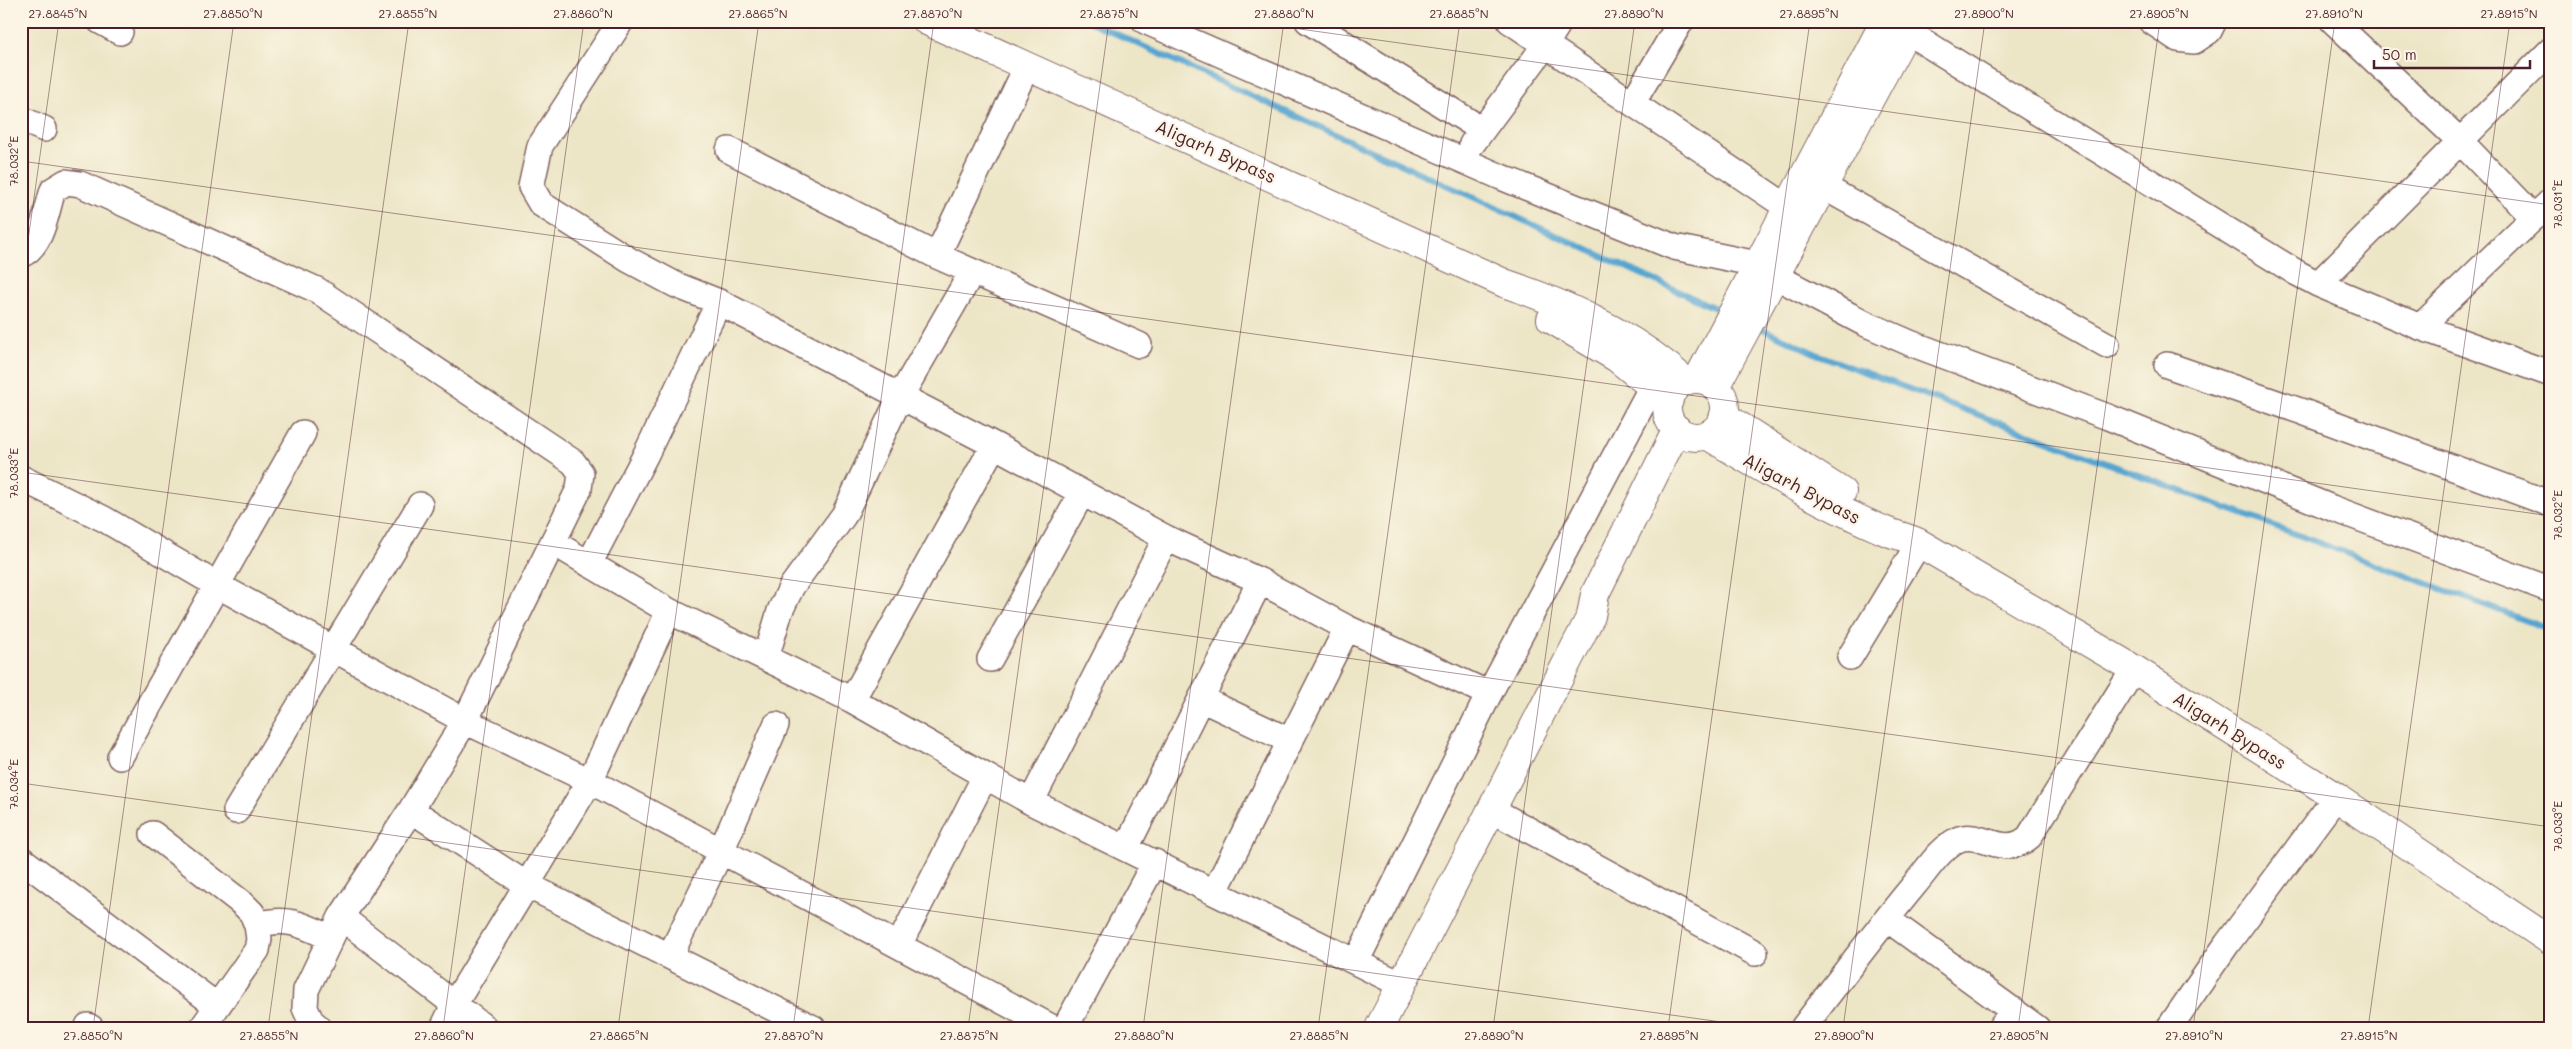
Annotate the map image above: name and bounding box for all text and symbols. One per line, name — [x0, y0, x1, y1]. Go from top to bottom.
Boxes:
text: 27.8845°N — [29, 5, 87, 21]
text: 27.8850°N — [203, 5, 263, 21]
text: 27.8855°N — [379, 5, 437, 21]
text: 27.8860°N — [553, 5, 613, 21]
text: 27.8865°N — [728, 5, 788, 21]
text: 27.8870°N — [904, 5, 962, 21]
text: 27.8875°N — [1080, 5, 1138, 21]
text: 27.8880°N — [1254, 5, 1314, 21]
text: 27.8885°N — [1429, 5, 1489, 21]
text: 27.8890°N — [1604, 5, 1664, 21]
text: 27.8895°N — [1780, 5, 1839, 21]
text: 27.8900°N — [1954, 5, 2014, 21]
text: 27.8905°N — [2129, 5, 2189, 21]
text: 27.8910°N — [2305, 5, 2363, 21]
text: 27.8915°N — [2480, 5, 2538, 21]
scale bar — [2374, 38, 2531, 70]
text: 50 m — [2382, 44, 2417, 64]
street label: Aligarh Bypass — [1152, 114, 1280, 188]
text: 78.032°E — [5, 136, 21, 186]
text: 78.031°E — [2549, 179, 2565, 228]
street label: Aligarh Bypass — [1739, 447, 1865, 529]
text: 78.033°E — [5, 448, 21, 498]
text: 78.032°E — [2549, 490, 2565, 540]
street label: Aligarh Bypass — [2169, 686, 2291, 774]
text: 78.034°E — [5, 759, 21, 809]
text: 78.033°E — [2549, 801, 2565, 851]
text: 27.8850°N — [63, 1027, 123, 1043]
text: 27.8855°N — [240, 1027, 298, 1043]
text: 27.8860°N — [414, 1027, 474, 1043]
text: 27.8865°N — [589, 1027, 649, 1043]
text: 27.8870°N — [765, 1027, 823, 1043]
text: 27.8875°N — [940, 1027, 998, 1043]
text: 27.8880°N — [1114, 1027, 1174, 1043]
text: 27.8885°N — [1289, 1027, 1349, 1043]
text: 27.8890°N — [1464, 1027, 1524, 1043]
text: 27.8895°N — [1640, 1027, 1699, 1043]
text: 27.8900°N — [1814, 1027, 1874, 1043]
text: 27.8905°N — [1989, 1027, 2049, 1043]
text: 27.8910°N — [2165, 1027, 2223, 1043]
text: 27.8915°N — [2340, 1027, 2398, 1043]

